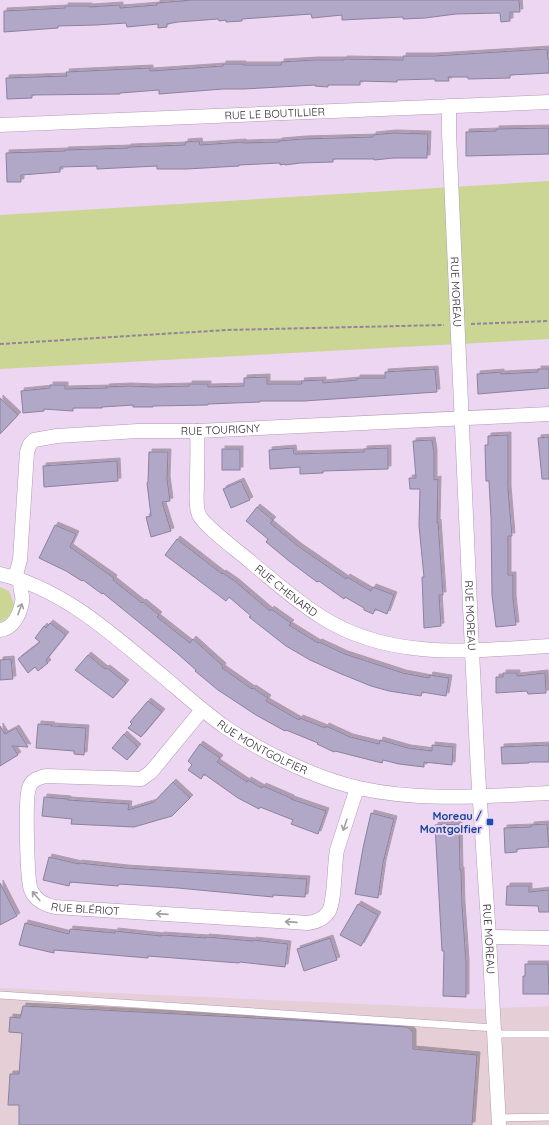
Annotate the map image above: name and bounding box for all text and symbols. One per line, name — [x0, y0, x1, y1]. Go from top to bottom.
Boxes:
street label: RUE LE BOUTILLIER — [224, 104, 325, 123]
street label: RUE MOREAU — [447, 256, 465, 327]
street label: RUE TOURIGNY — [181, 421, 260, 438]
street label: RUE CHENARD — [252, 561, 320, 620]
street label: RUE MOREAU — [462, 580, 479, 651]
one-way arrow — [16, 604, 24, 616]
street label: RUE MONTGOLFIER — [214, 717, 310, 777]
place label: Moreau / Montgolfier — [420, 809, 482, 836]
marker: Moreau / Montgolfier — [485, 817, 495, 827]
one-way arrow — [341, 818, 348, 831]
one-way arrow — [31, 891, 40, 901]
street label: RUE BLÉRIOT — [50, 899, 120, 918]
street label: RUE MOREAU — [480, 903, 498, 975]
one-way arrow — [156, 910, 169, 917]
one-way arrow — [285, 918, 298, 925]

